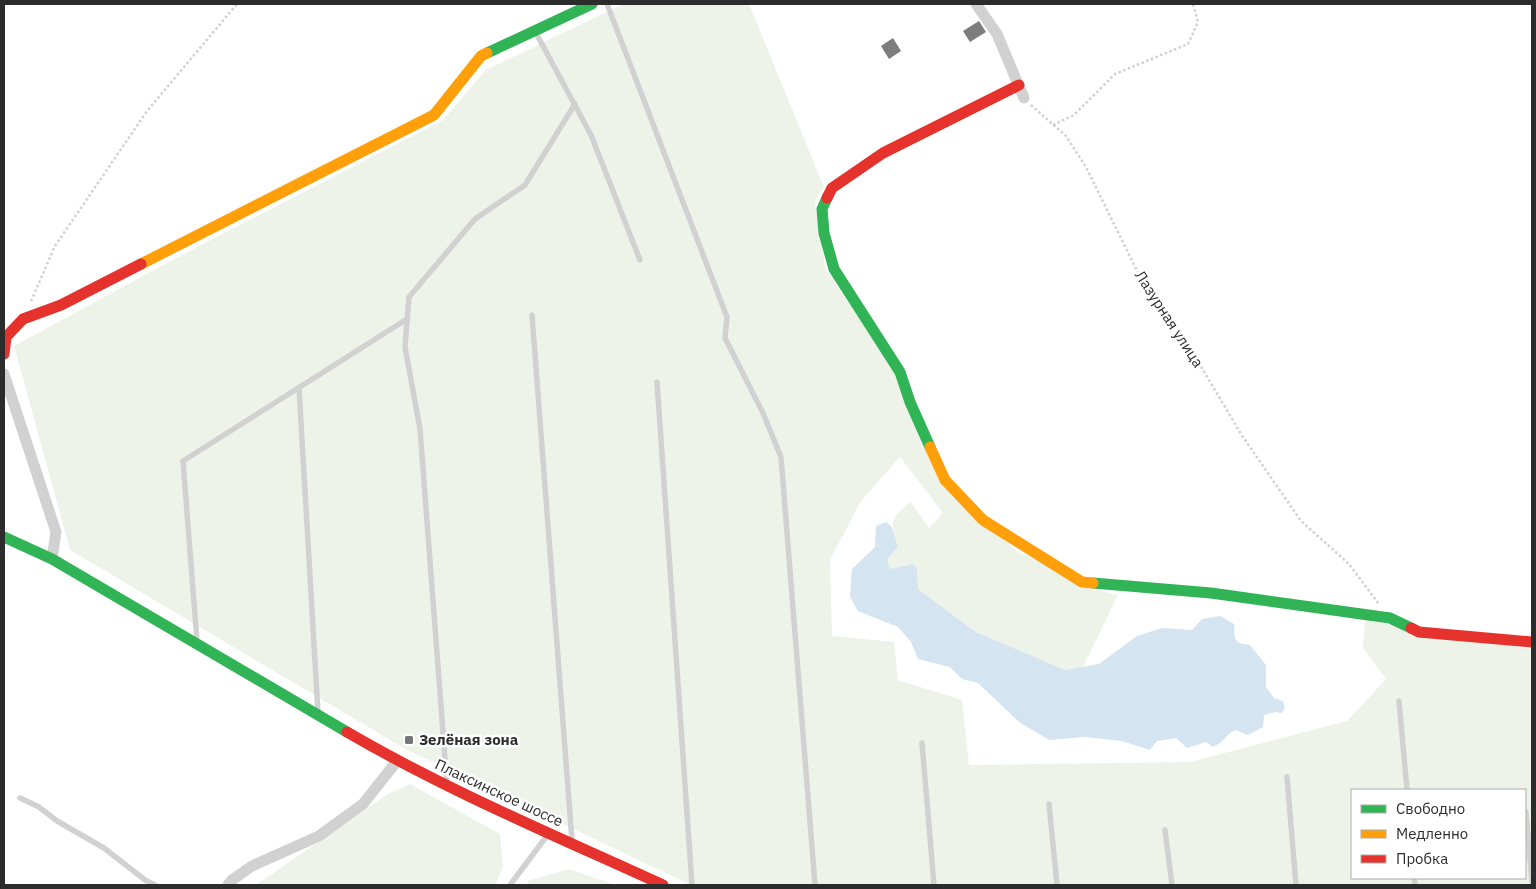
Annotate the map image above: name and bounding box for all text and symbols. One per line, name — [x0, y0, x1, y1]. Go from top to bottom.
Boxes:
street label: Лазурная улица — [1131, 267, 1208, 371]
place label: Зелёная зона — [419, 730, 519, 749]
marker: Зелёная зона — [403, 734, 415, 746]
street label: Плаксинское шоссе — [432, 754, 566, 831]
legend — [1351, 789, 1526, 879]
text: Свободно — [1396, 799, 1465, 818]
text: Медленно — [1396, 824, 1468, 843]
text: Пробка — [1396, 849, 1448, 868]

